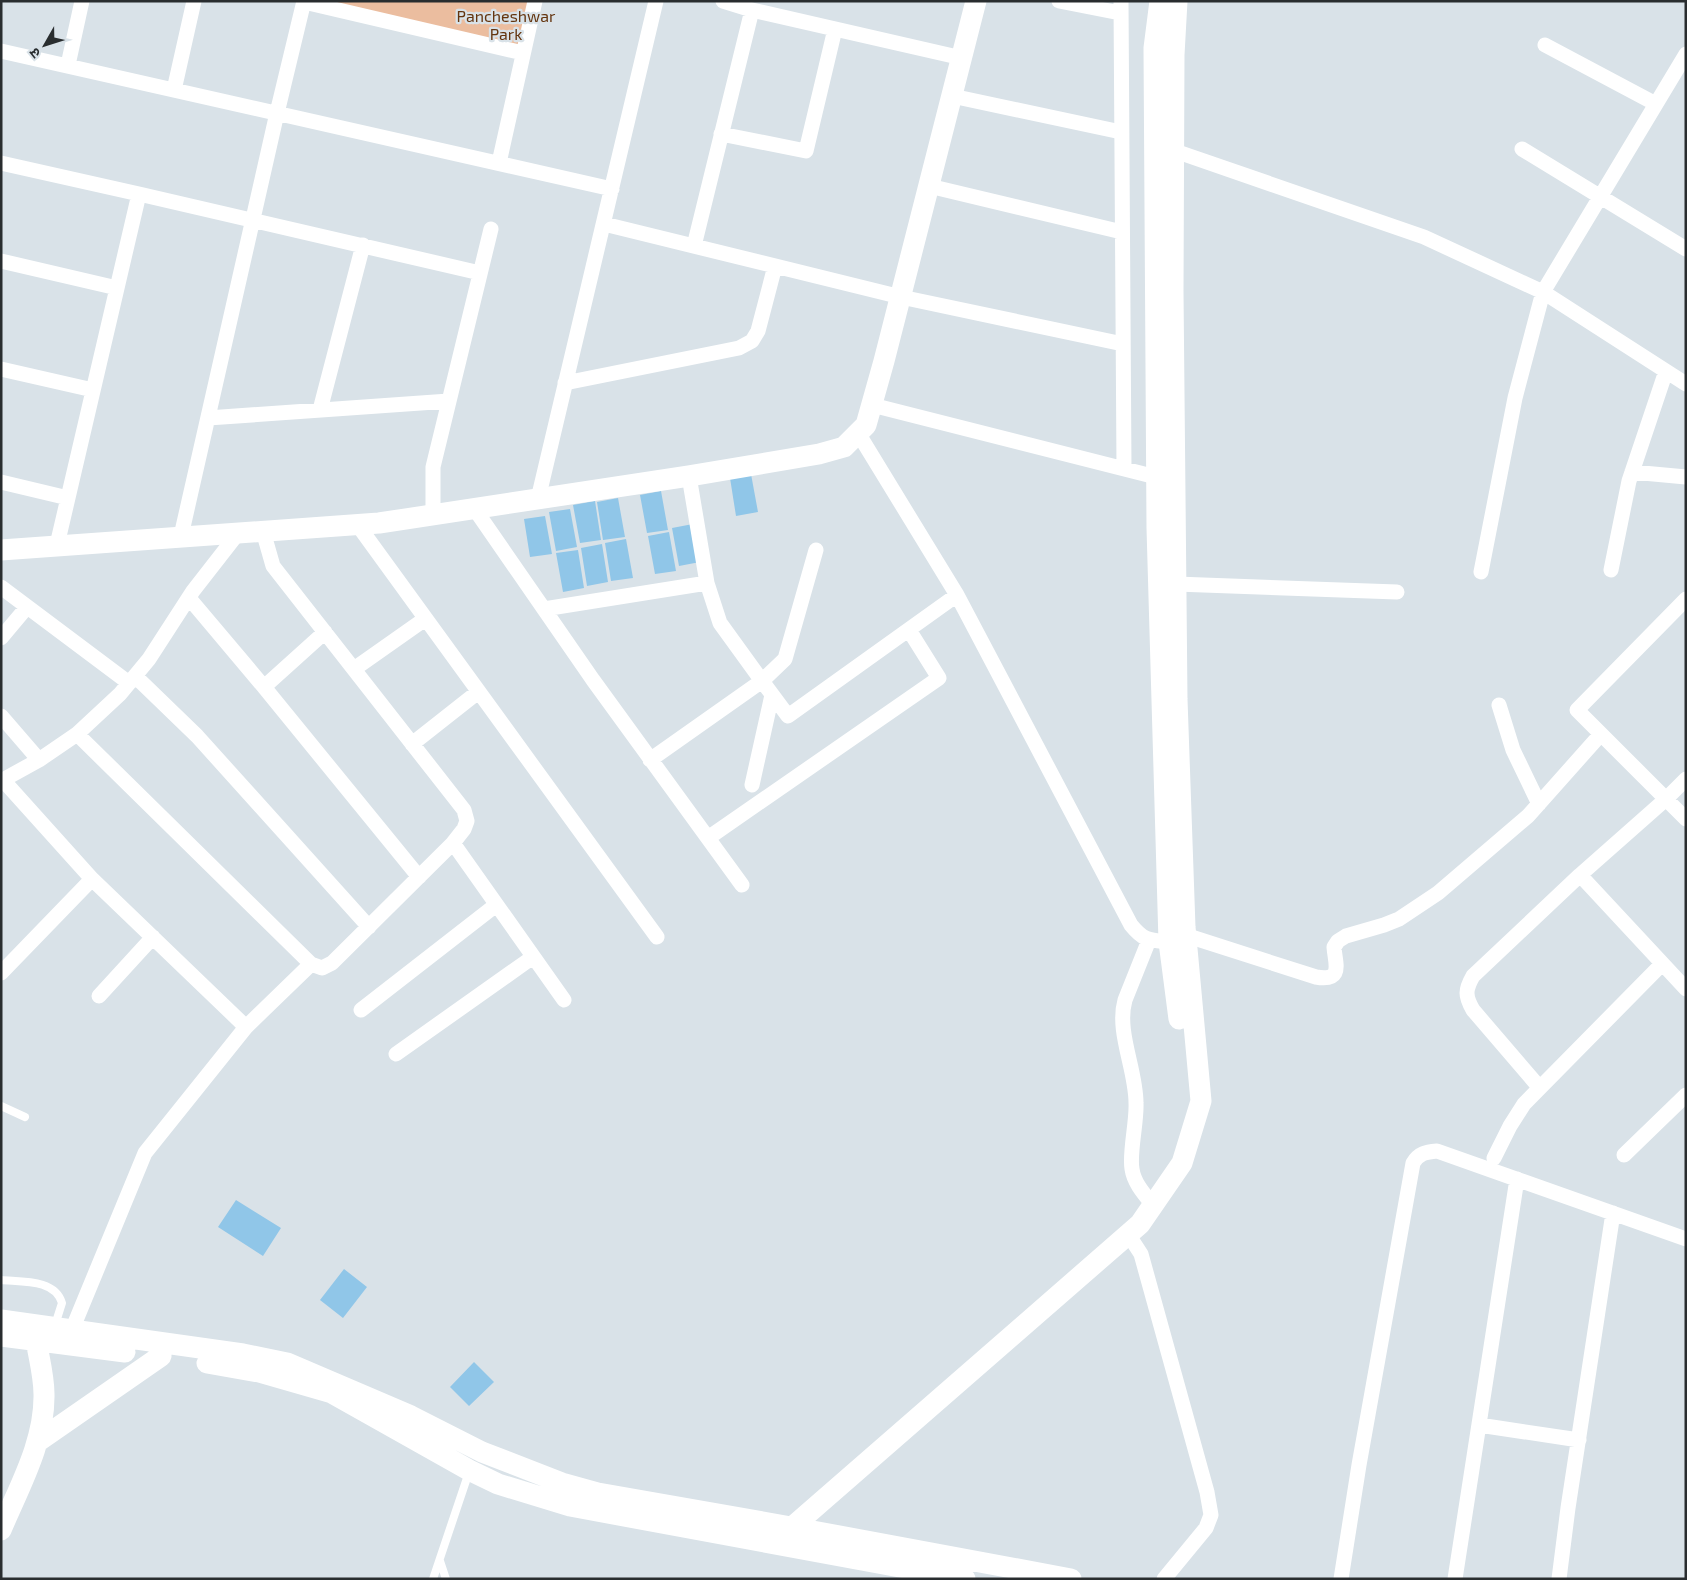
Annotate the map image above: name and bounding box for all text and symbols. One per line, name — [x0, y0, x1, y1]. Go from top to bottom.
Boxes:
park label: Pancheshwar Park — [457, 6, 556, 43]
north arrow — [20, 20, 70, 70]
text: उ — [25, 44, 44, 62]

